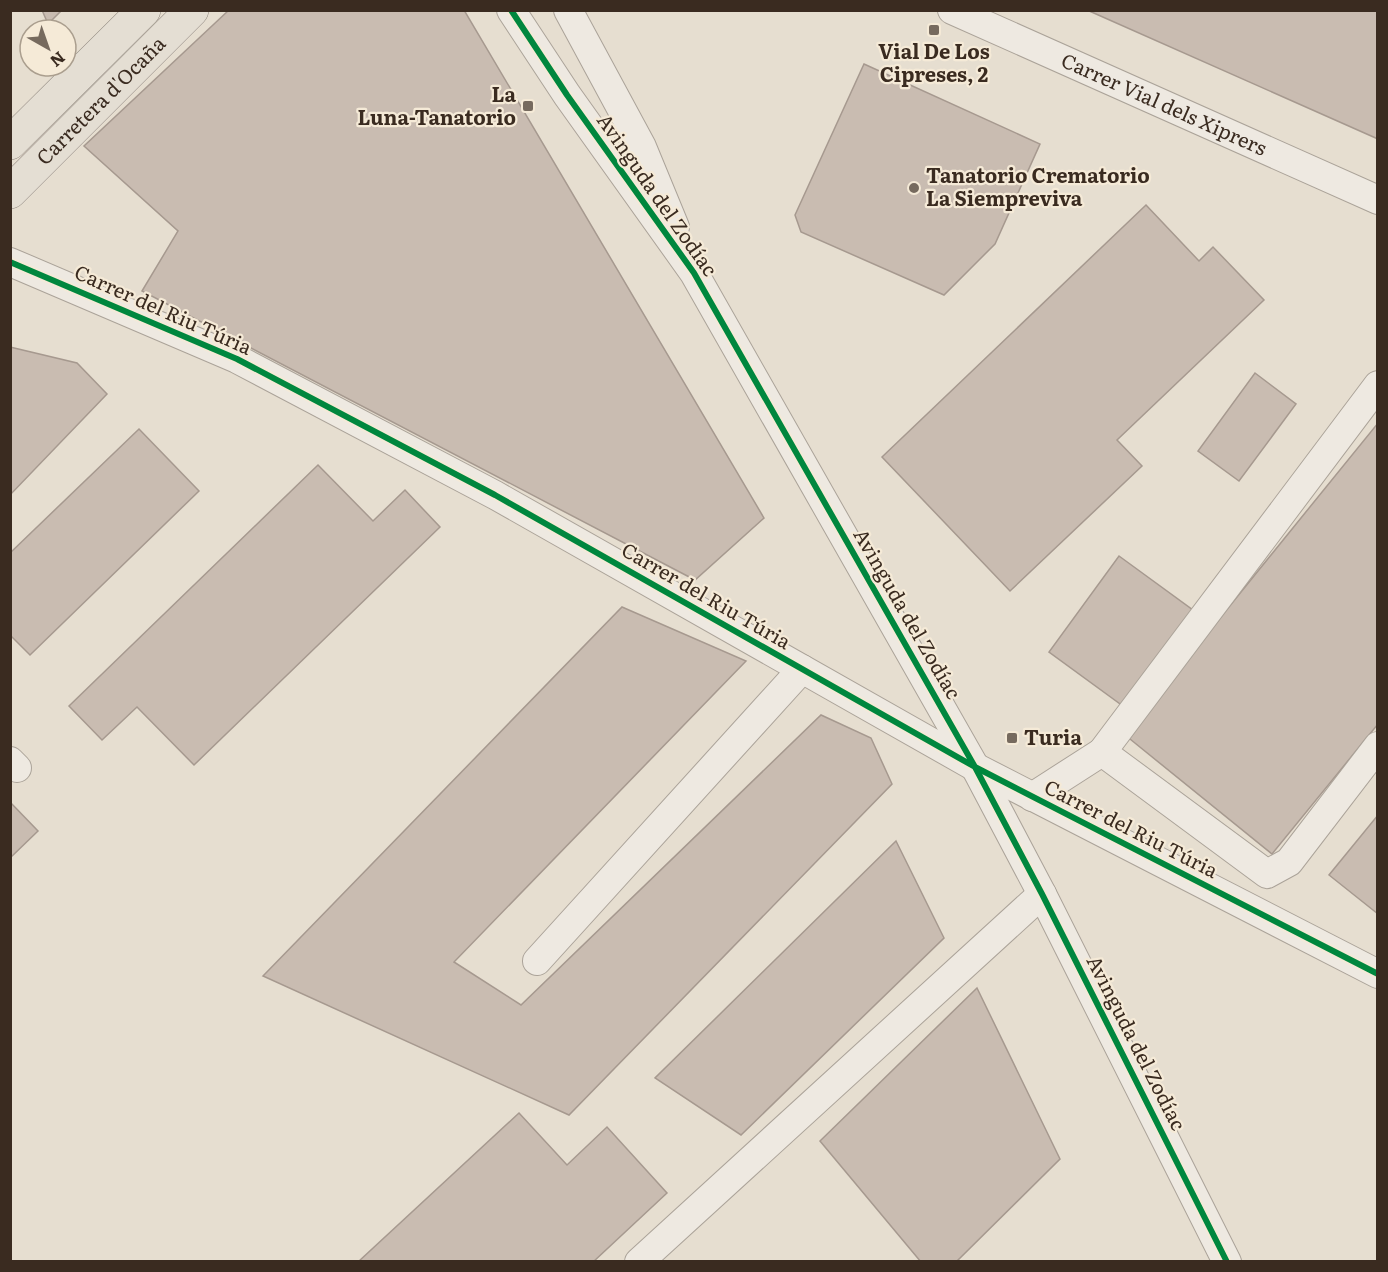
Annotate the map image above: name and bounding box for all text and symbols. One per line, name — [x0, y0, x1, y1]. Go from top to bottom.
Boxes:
north arrow — [18, 18, 78, 78]
marker: Vial De Los Cipreses, 2 — [927, 23, 941, 37]
street label: Carretera d'Ocaña — [28, 28, 171, 171]
place label: Vial De Los Cipreses, 2 — [878, 35, 990, 88]
street label: Carrer Vial dels Xiprers — [1057, 44, 1272, 162]
text: N — [45, 47, 71, 74]
place label: La Luna-Tanatorio — [357, 78, 516, 131]
marker: La Luna-Tanatorio — [521, 99, 535, 113]
street label: Avinguda del Zodíac — [591, 106, 726, 281]
place label: Tanatorio Crematorio La Siempreviva — [926, 159, 1150, 212]
marker: Tanatorio Crematorio La Siempreviva — [907, 181, 921, 195]
street label: Carrer del Riu Túria — [70, 256, 258, 361]
street label: Avinguda del Zodíac — [848, 522, 970, 704]
street label: Carrer del Riu Túria — [617, 533, 798, 655]
place label: Turia — [1024, 721, 1082, 751]
marker: Turia — [1005, 731, 1019, 745]
street label: Carrer del Riu Túria — [1040, 770, 1224, 884]
street label: Avinguda del Zodíac — [1081, 949, 1195, 1135]

